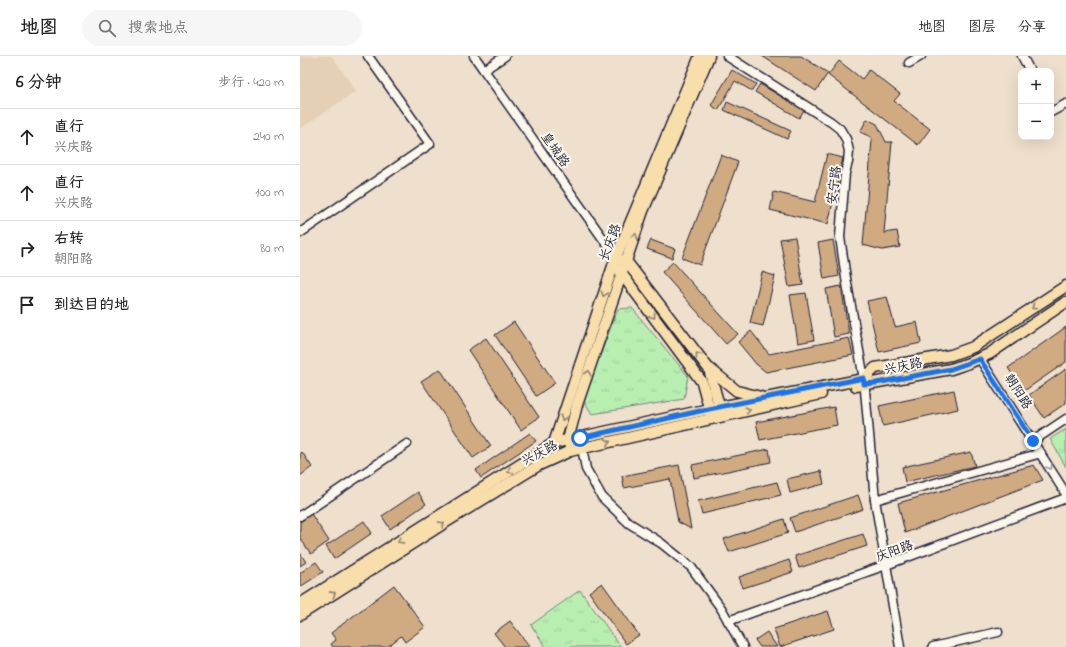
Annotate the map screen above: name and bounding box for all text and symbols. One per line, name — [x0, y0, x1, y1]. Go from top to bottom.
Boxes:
search box — [82, 10, 362, 46]
text: 地图 — [20, 15, 58, 42]
icon: search — [96, 17, 118, 39]
text: 搜索地点 — [128, 17, 188, 39]
text: 地图 — [918, 17, 946, 38]
text: 图层 — [968, 17, 996, 38]
text: 分享 — [1018, 17, 1046, 38]
map controls — [1018, 68, 1054, 140]
button: + — [1018, 68, 1054, 104]
text: 6 分钟 — [16, 70, 62, 95]
text: 步行 · 420 m — [218, 73, 284, 92]
button: − — [1018, 104, 1054, 140]
text: 直行 — [54, 116, 84, 138]
icon: ahead — [16, 126, 38, 148]
text: 240 m — [253, 127, 284, 146]
street label: 皇城路 — [536, 128, 574, 171]
text: 兴庆路 — [54, 138, 93, 157]
street label: 安宁路 — [823, 165, 846, 206]
text: 直行 — [54, 172, 84, 194]
icon: ahead — [16, 182, 38, 204]
text: 100 m — [255, 183, 284, 202]
text: 兴庆路 — [54, 194, 93, 213]
street label: 长庆路 — [595, 221, 626, 264]
text: 右转 — [54, 228, 84, 250]
one-way arrow — [630, 233, 638, 240]
icon: right — [16, 238, 38, 260]
text: 80 m — [260, 239, 284, 258]
text: 朝阳路 — [54, 250, 93, 269]
one-way arrow — [600, 291, 609, 298]
icon: arrive — [16, 294, 38, 316]
text: 到达目的地 — [54, 294, 129, 316]
one-way arrow — [1031, 302, 1038, 309]
one-way arrow — [648, 311, 655, 318]
one-way arrow — [696, 352, 703, 359]
street label: 兴庆路 — [882, 353, 924, 380]
one-way arrow — [583, 370, 591, 377]
street label: 朝阳路 — [999, 370, 1036, 413]
one-way arrow — [745, 407, 751, 415]
one-way arrow — [559, 414, 568, 421]
route start — [571, 429, 589, 447]
route end — [1024, 432, 1042, 450]
street label: 兴庆路 — [518, 436, 561, 471]
one-way arrow — [604, 439, 611, 447]
one-way arrow — [1045, 463, 1052, 470]
one-way arrow — [507, 466, 514, 474]
one-way arrow — [438, 522, 445, 529]
one-way arrow — [397, 536, 404, 543]
street label: 庆阳路 — [873, 536, 916, 567]
one-way arrow — [329, 592, 336, 599]

